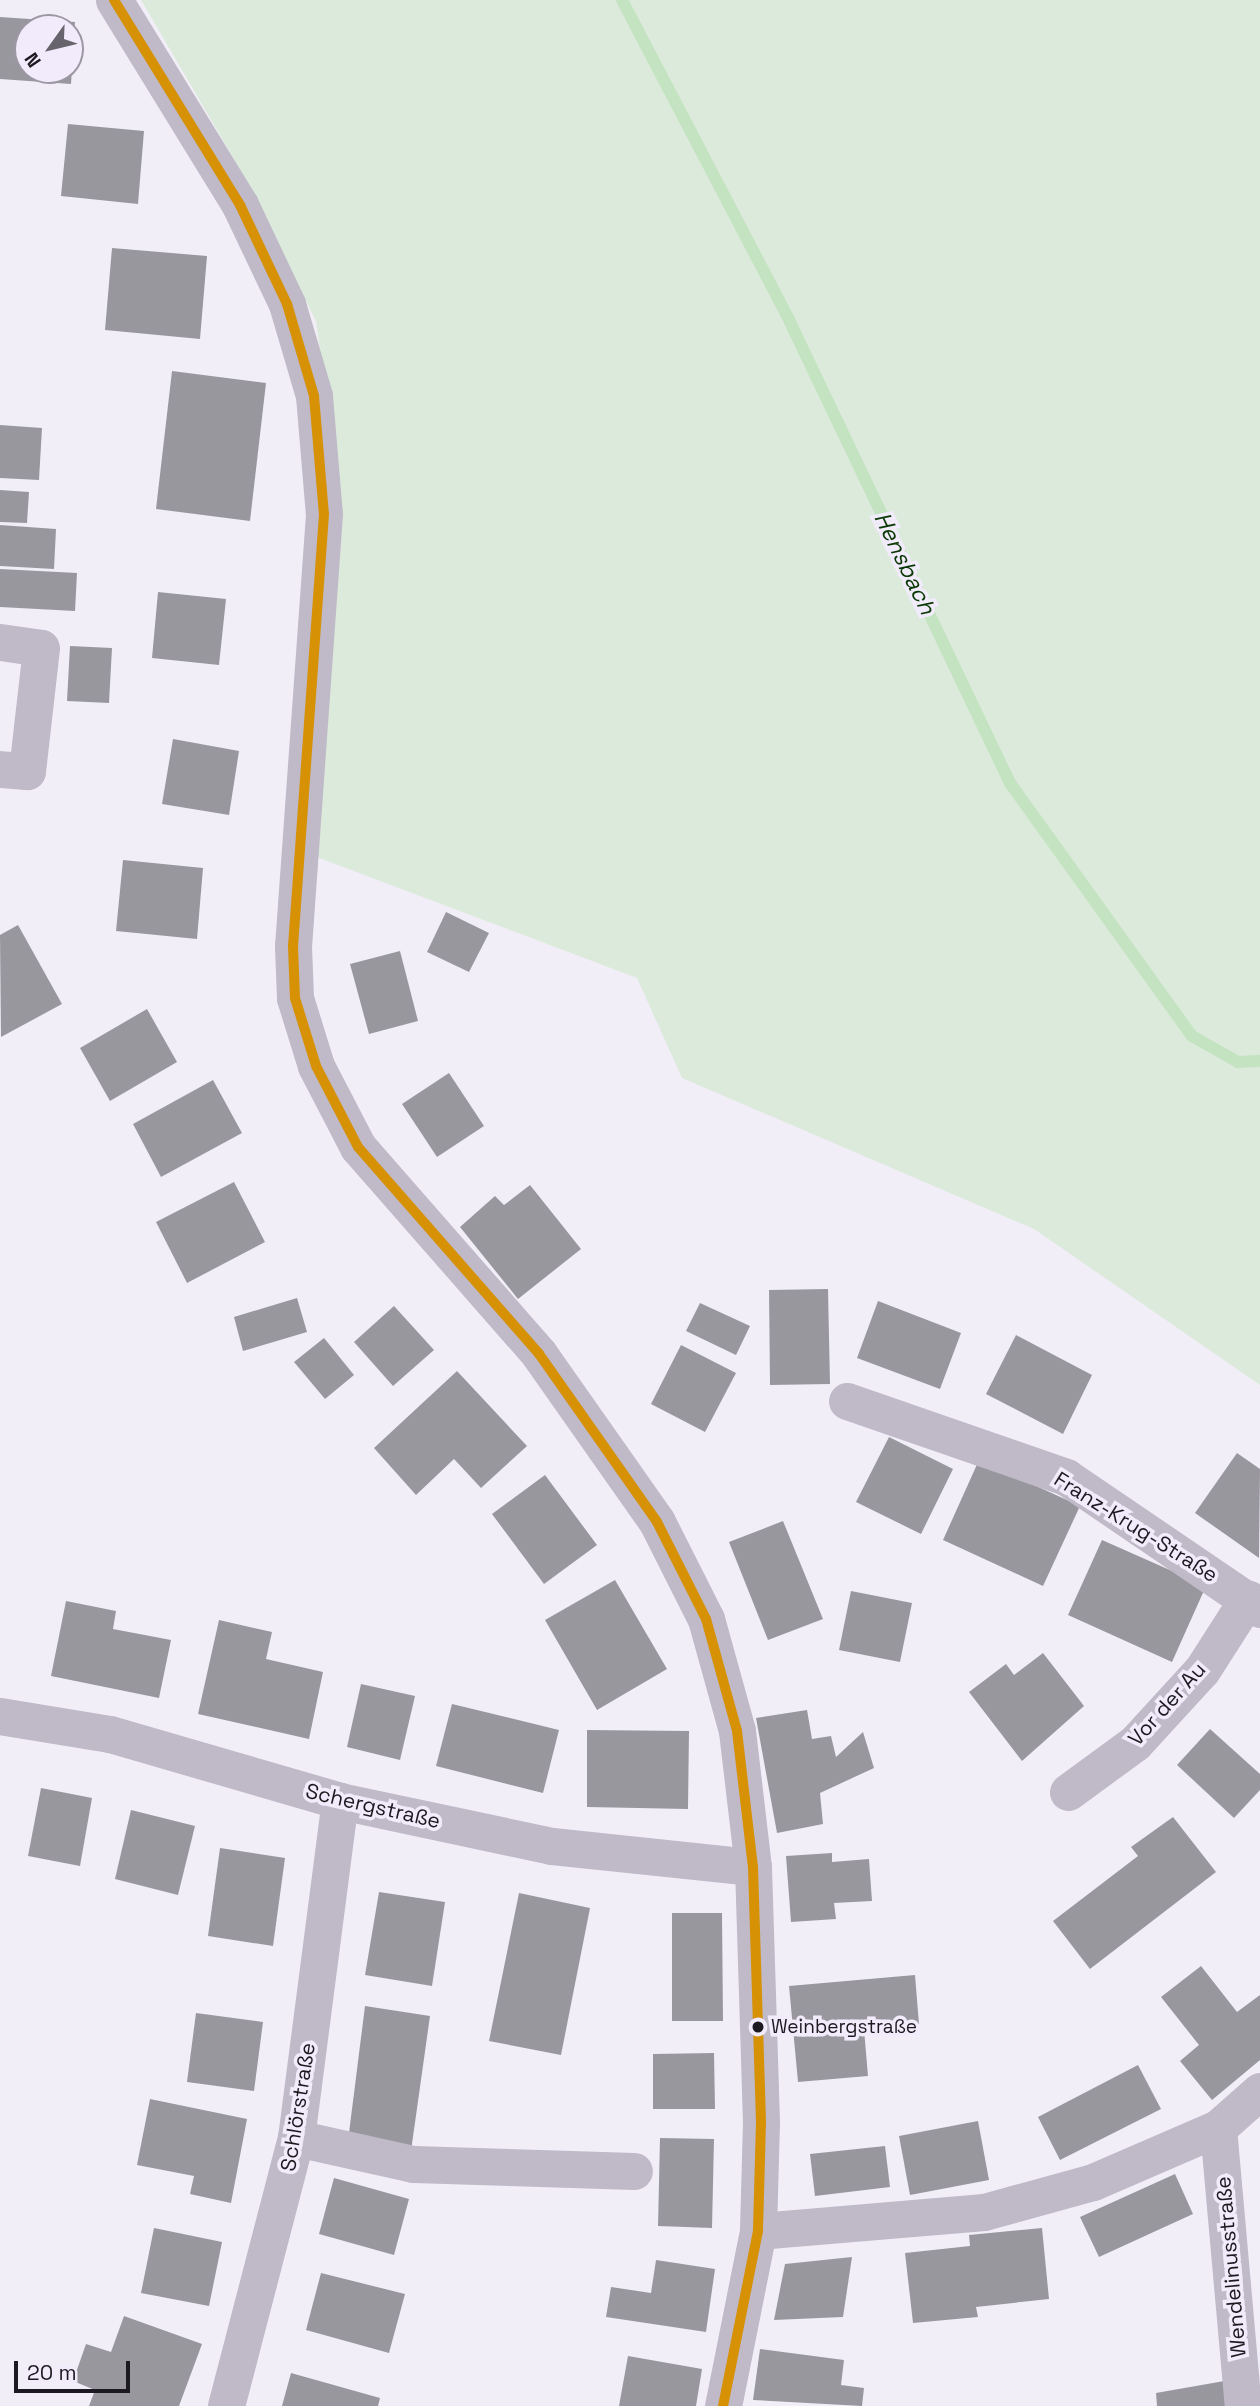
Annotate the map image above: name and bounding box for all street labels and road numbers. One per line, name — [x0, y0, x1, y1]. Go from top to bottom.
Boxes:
street label: Franz-Krug-Straße — [1050, 1466, 1222, 1588]
street label: Vor der Au — [1123, 1657, 1211, 1751]
street label: Schergstraße — [303, 1778, 443, 1834]
street label: Schlörstraße — [275, 2041, 321, 2173]
street label: Wendelinusstraße — [1211, 2175, 1251, 2359]

